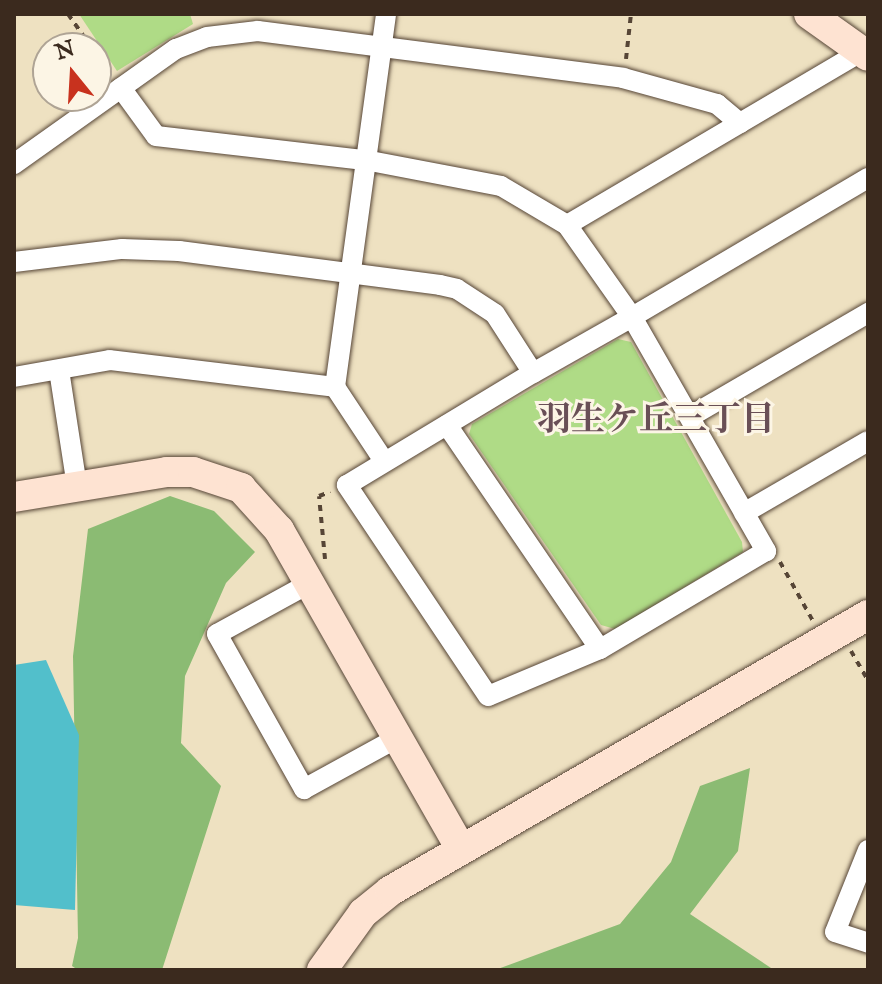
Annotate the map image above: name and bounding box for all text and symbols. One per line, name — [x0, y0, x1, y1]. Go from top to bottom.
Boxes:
north arrow — [32, 32, 112, 112]
text: N — [52, 35, 79, 67]
district label: 羽生ケ丘三丁目 — [537, 401, 775, 441]

